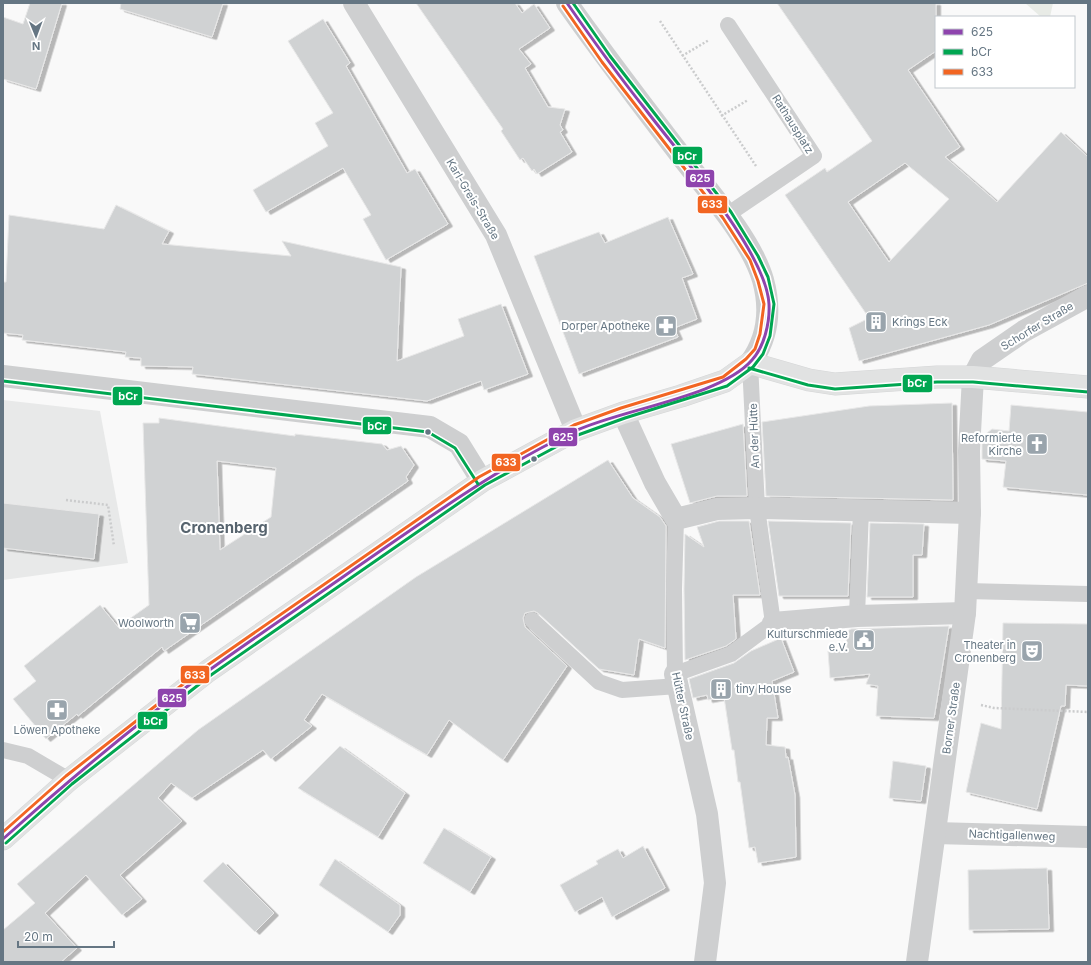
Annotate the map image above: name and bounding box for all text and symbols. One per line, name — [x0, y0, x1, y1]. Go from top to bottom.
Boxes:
north arrow — [16, 16, 56, 56]
legend — [935, 16, 1075, 88]
text: 625 — [971, 24, 993, 39]
text: N — [32, 39, 40, 53]
text: bCr — [971, 44, 992, 59]
text: 633 — [971, 64, 993, 79]
street label: Rathausplatz — [769, 92, 817, 156]
line badge: bCr — [672, 146, 703, 165]
text: bCr — [677, 149, 697, 163]
street label: Karl-Greis-Straße — [443, 156, 503, 242]
line badge: 625 — [685, 169, 715, 188]
text: 625 — [689, 171, 711, 185]
line badge: 633 — [697, 195, 728, 214]
text: 633 — [701, 197, 723, 211]
street label: Schorfer Straße — [998, 299, 1076, 353]
building icon: Krings Eck — [863, 309, 889, 335]
pharmacy icon: Dorper Apotheke — [653, 313, 679, 339]
place label: Krings Eck — [892, 315, 947, 329]
place label: Dorper Apotheke — [561, 319, 650, 333]
line badge: bCr — [902, 374, 933, 393]
text: bCr — [907, 376, 927, 390]
line badge: bCr — [112, 386, 143, 406]
text: bCr — [118, 389, 138, 403]
street label: An der Hütte — [746, 403, 762, 469]
line badge: bCr — [362, 416, 392, 435]
text: bCr — [367, 419, 387, 433]
unlabelled marker — [423, 427, 433, 437]
line badge: 625 — [548, 427, 578, 447]
text: 625 — [552, 430, 574, 444]
place label: Reformierte Kirche — [961, 431, 1022, 458]
church icon: Reformierte Kirche — [1024, 431, 1050, 457]
line badge: 633 — [491, 453, 521, 472]
unlabelled marker — [529, 454, 539, 464]
text: 633 — [495, 455, 517, 469]
district label: Cronenberg — [180, 518, 268, 537]
supermarket icon: Woolworth — [177, 610, 203, 636]
place label: Woolworth — [118, 616, 174, 630]
place label: Kulturschmiede e.V. — [767, 627, 848, 654]
public building icon: Kulturschmiede e.V. — [851, 627, 877, 653]
place label: Theater in Cronenberg — [954, 638, 1016, 665]
theatre icon: Theater in Cronenberg — [1019, 638, 1045, 664]
line badge: 633 — [180, 665, 210, 684]
text: 633 — [184, 668, 206, 682]
street label: Hütter Straße — [669, 671, 697, 741]
building icon: tiny House — [708, 676, 734, 702]
street label: Borner Straße — [939, 681, 963, 755]
place label: tiny House — [736, 682, 791, 696]
line badge: 625 — [157, 688, 187, 708]
text: 625 — [161, 691, 183, 705]
pharmacy icon: Löwen Apotheke — [44, 697, 70, 723]
line badge: bCr — [137, 711, 168, 730]
text: bCr — [143, 714, 163, 728]
place label: Löwen Apotheke — [13, 723, 101, 737]
street label: Nachtigallenweg — [968, 826, 1056, 844]
scale bar — [18, 923, 114, 949]
text: 20 m — [24, 929, 53, 944]

